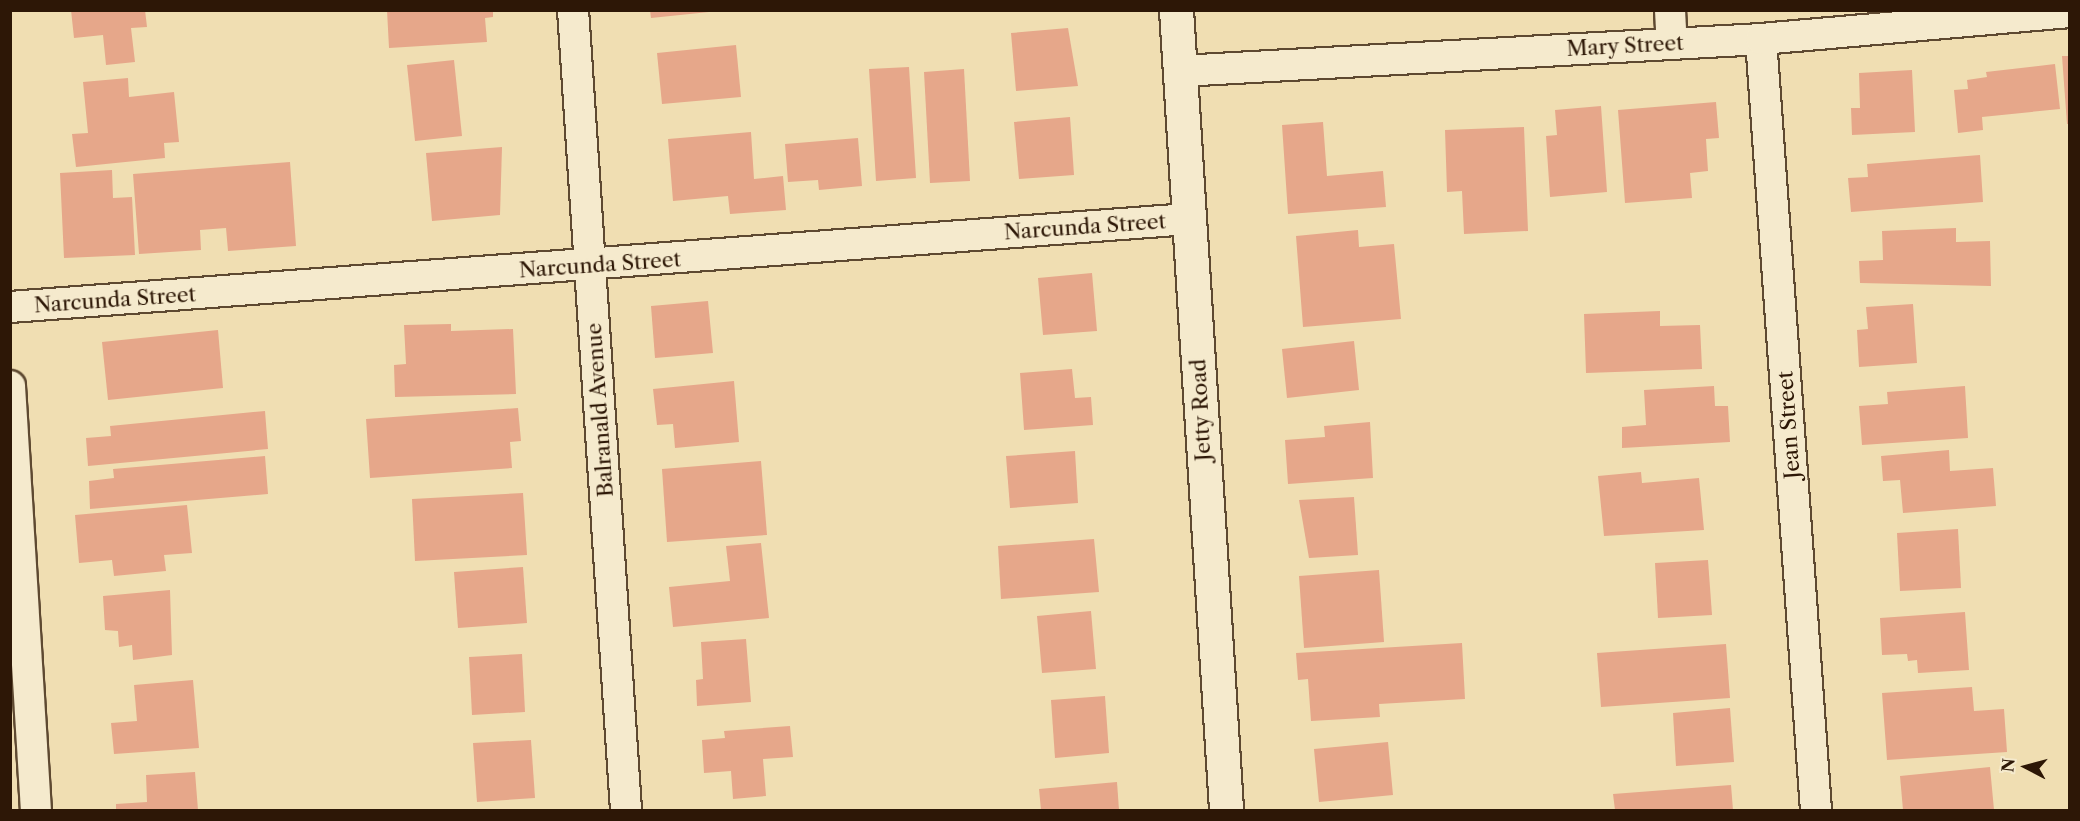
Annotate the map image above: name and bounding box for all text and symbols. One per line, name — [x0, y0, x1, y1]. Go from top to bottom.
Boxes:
street label: Mary Street — [1566, 30, 1684, 62]
street label: Narcunda Street — [1003, 209, 1167, 245]
street label: Narcunda Street — [518, 247, 682, 283]
street label: Narcunda Street — [33, 282, 197, 318]
street label: Balranald Avenue — [581, 322, 619, 498]
street label: Jetty Road — [1186, 358, 1216, 462]
street label: Jean Street — [1773, 370, 1805, 480]
north arrow — [1996, 737, 2056, 797]
text: N — [1997, 757, 2019, 773]

